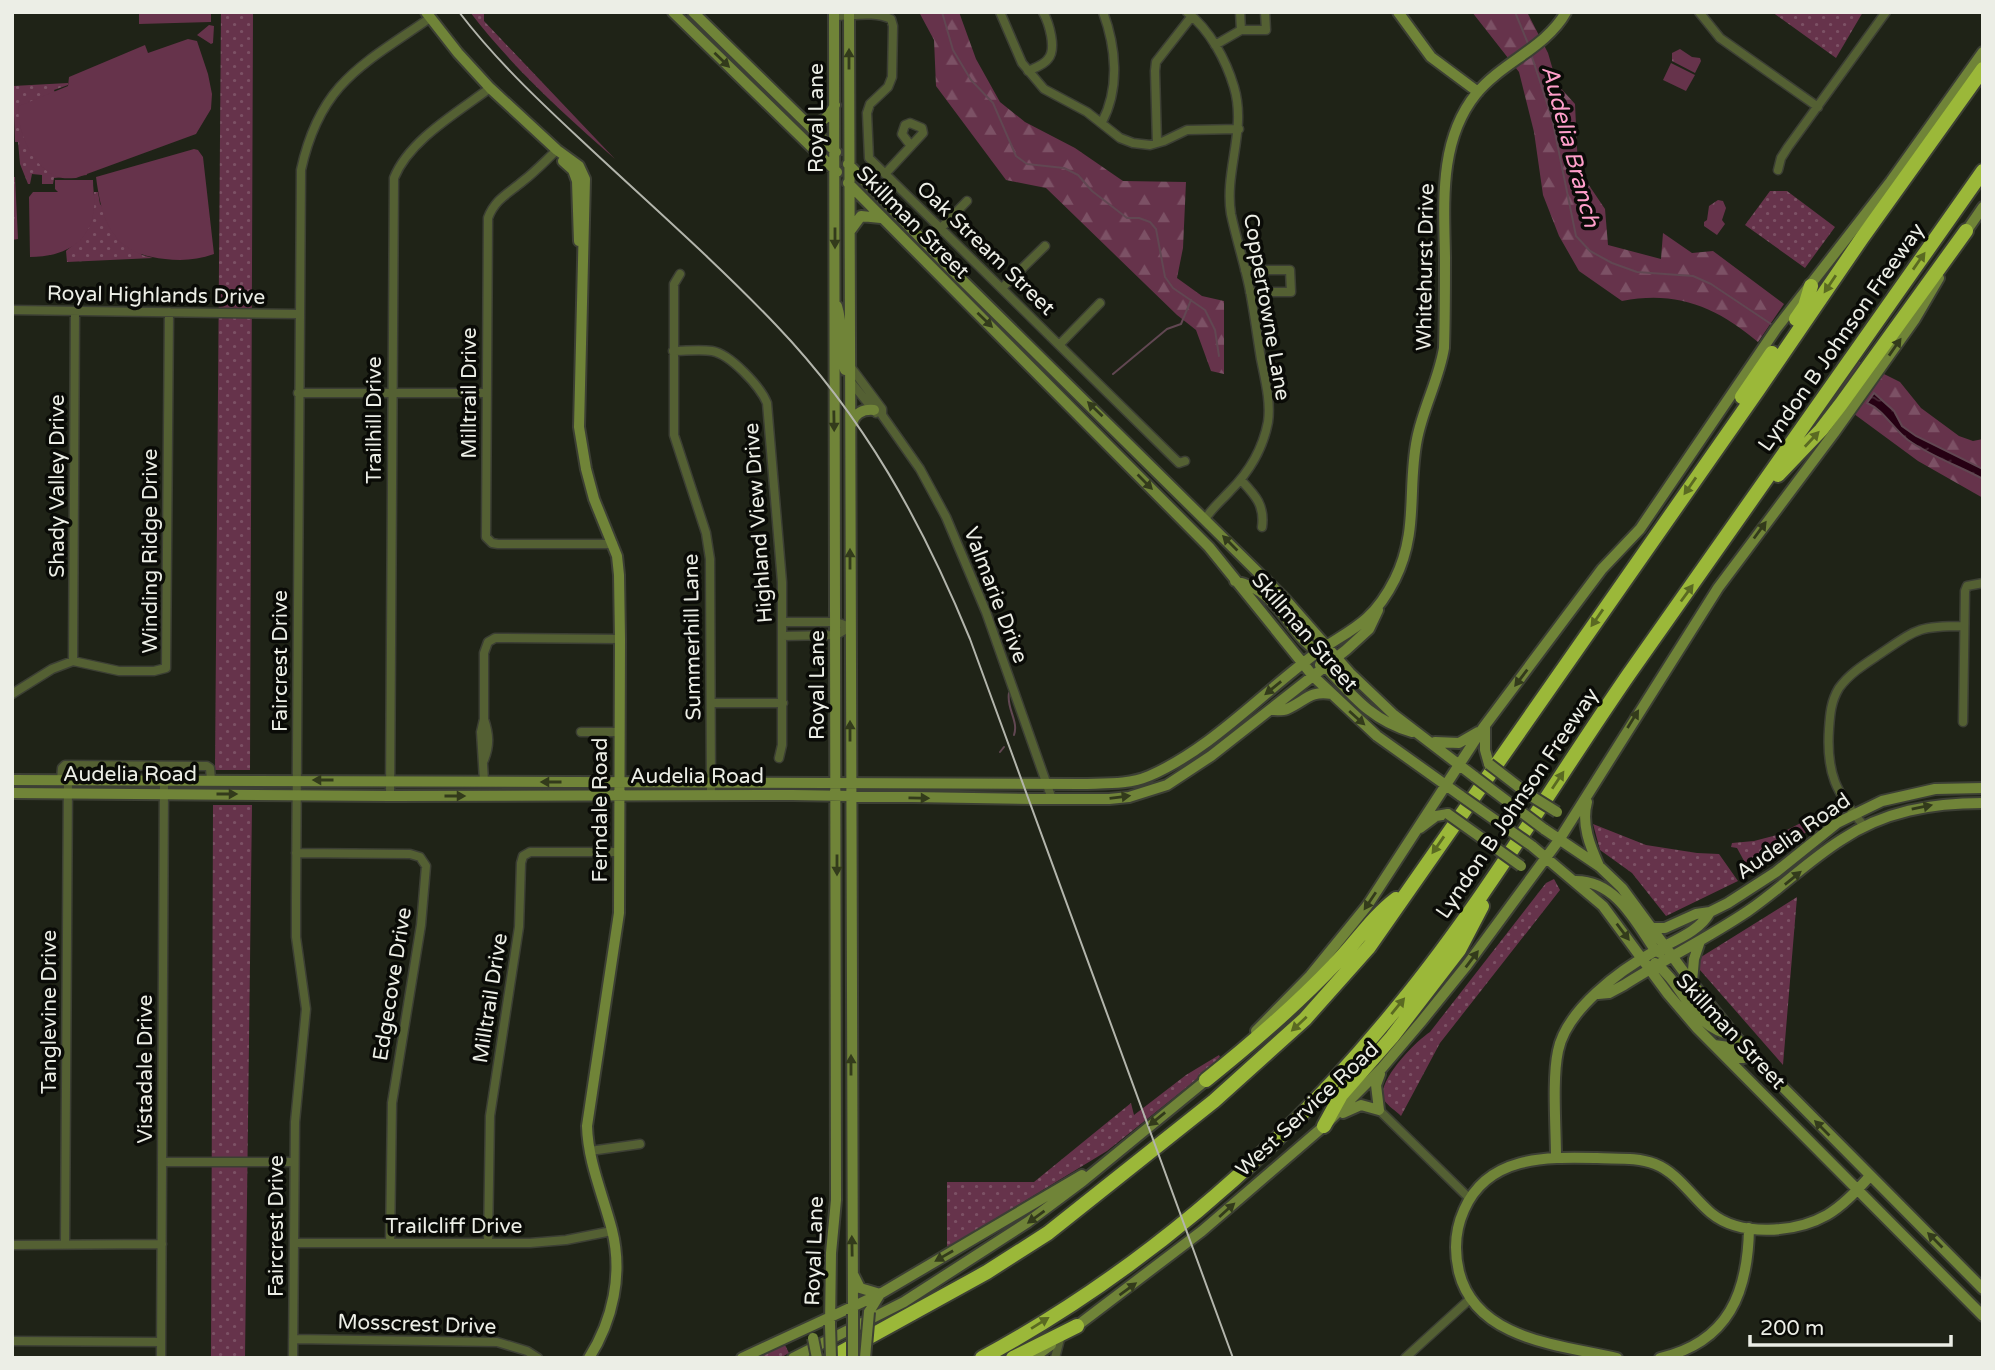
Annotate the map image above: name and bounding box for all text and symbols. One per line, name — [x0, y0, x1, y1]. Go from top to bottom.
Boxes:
one-way arrow — [843, 48, 855, 70]
one-way arrow — [714, 52, 730, 68]
water label: Audelia Branch — [1535, 62, 1605, 231]
street label: Royal Lane — [804, 63, 829, 173]
street label: Skillman Street — [851, 161, 974, 284]
street label: Oak Stream Street — [911, 176, 1060, 321]
street label: Whitehurst Drive — [1412, 183, 1439, 351]
street label: Coppertowne Lane — [1238, 212, 1295, 403]
street label: Lyndon B Johnson Freeway — [1753, 218, 1930, 456]
one-way arrow — [829, 227, 841, 249]
one-way arrow — [1912, 252, 1926, 270]
one-way arrow — [1823, 275, 1837, 293]
street label: Royal Highlands Drive — [47, 281, 266, 310]
one-way arrow — [976, 312, 993, 328]
street label: Milltrail Drive — [457, 327, 482, 459]
one-way arrow — [1888, 338, 1902, 356]
street label: Trailhill Drive — [362, 356, 387, 484]
street label: Shady Valley Drive — [45, 394, 70, 578]
one-way arrow — [1087, 402, 1104, 418]
one-way arrow — [828, 410, 840, 432]
street label: Highland View Drive — [739, 422, 778, 624]
one-way arrow — [1804, 430, 1820, 448]
street label: Winding Ridge Drive — [138, 449, 163, 653]
one-way arrow — [1137, 473, 1153, 490]
one-way arrow — [1683, 477, 1697, 495]
one-way arrow — [1753, 521, 1767, 539]
street label: Valmarie Drive — [958, 524, 1033, 667]
one-way arrow — [1222, 535, 1239, 552]
one-way arrow — [844, 548, 856, 570]
street label: Summerhill Lane — [679, 553, 706, 720]
street label: Skillman Street — [1246, 568, 1363, 697]
one-way arrow — [1680, 584, 1694, 602]
street label: Faircrest Drive — [268, 590, 293, 732]
one-way arrow — [1591, 609, 1604, 628]
street label: Royal Lane — [805, 630, 830, 740]
one-way arrow — [1514, 669, 1528, 687]
one-way arrow — [1264, 680, 1282, 694]
street label: Lyndon B Johnson Freeway — [1431, 683, 1604, 923]
one-way arrow — [1348, 709, 1365, 725]
one-way arrow — [1627, 710, 1640, 729]
one-way arrow — [844, 719, 856, 741]
street label: Ferndale Road — [588, 737, 613, 883]
street label: Audelia Road — [63, 762, 197, 787]
street label: Audelia Road — [630, 764, 764, 789]
one-way arrow — [1551, 771, 1564, 790]
one-way arrow — [312, 774, 334, 786]
one-way arrow — [539, 776, 561, 788]
one-way arrow — [217, 788, 239, 800]
street label: Audelia Road — [1731, 788, 1855, 885]
one-way arrow — [444, 790, 466, 802]
one-way arrow — [908, 792, 930, 803]
one-way arrow — [1109, 792, 1131, 803]
one-way arrow — [1911, 801, 1933, 812]
one-way arrow — [1431, 836, 1445, 854]
one-way arrow — [831, 854, 843, 876]
one-way arrow — [1783, 871, 1801, 886]
one-way arrow — [1364, 891, 1377, 911]
street label: Edgecove Drive — [368, 905, 417, 1063]
one-way arrow — [1615, 923, 1629, 941]
street label: Tanglevine Drive — [37, 930, 62, 1094]
street label: Milltrail Drive — [468, 931, 513, 1065]
one-way arrow — [1465, 950, 1480, 968]
street label: Skillman Street — [1671, 968, 1791, 1094]
street label: Vistadale Drive — [133, 995, 158, 1143]
one-way arrow — [1390, 997, 1405, 1014]
one-way arrow — [1291, 1016, 1308, 1032]
street label: West Service Road — [1231, 1037, 1384, 1182]
one-way arrow — [845, 1054, 857, 1076]
one-way arrow — [1149, 1112, 1167, 1127]
one-way arrow — [1813, 1120, 1830, 1137]
street label: Faircrest Drive — [264, 1155, 289, 1297]
street label: Royal Lane — [800, 1196, 829, 1306]
one-way arrow — [1218, 1202, 1236, 1218]
one-way arrow — [1027, 1209, 1045, 1223]
street label: Trailcliff Drive — [386, 1214, 523, 1239]
one-way arrow — [1926, 1232, 1943, 1249]
one-way arrow — [846, 1235, 857, 1257]
one-way arrow — [935, 1250, 954, 1262]
one-way arrow — [1119, 1282, 1137, 1296]
scale bar — [1750, 1304, 1951, 1348]
street label: Mosscrest Drive — [337, 1309, 497, 1340]
one-way arrow — [1031, 1316, 1050, 1329]
text: 200 m — [1760, 1316, 1824, 1341]

